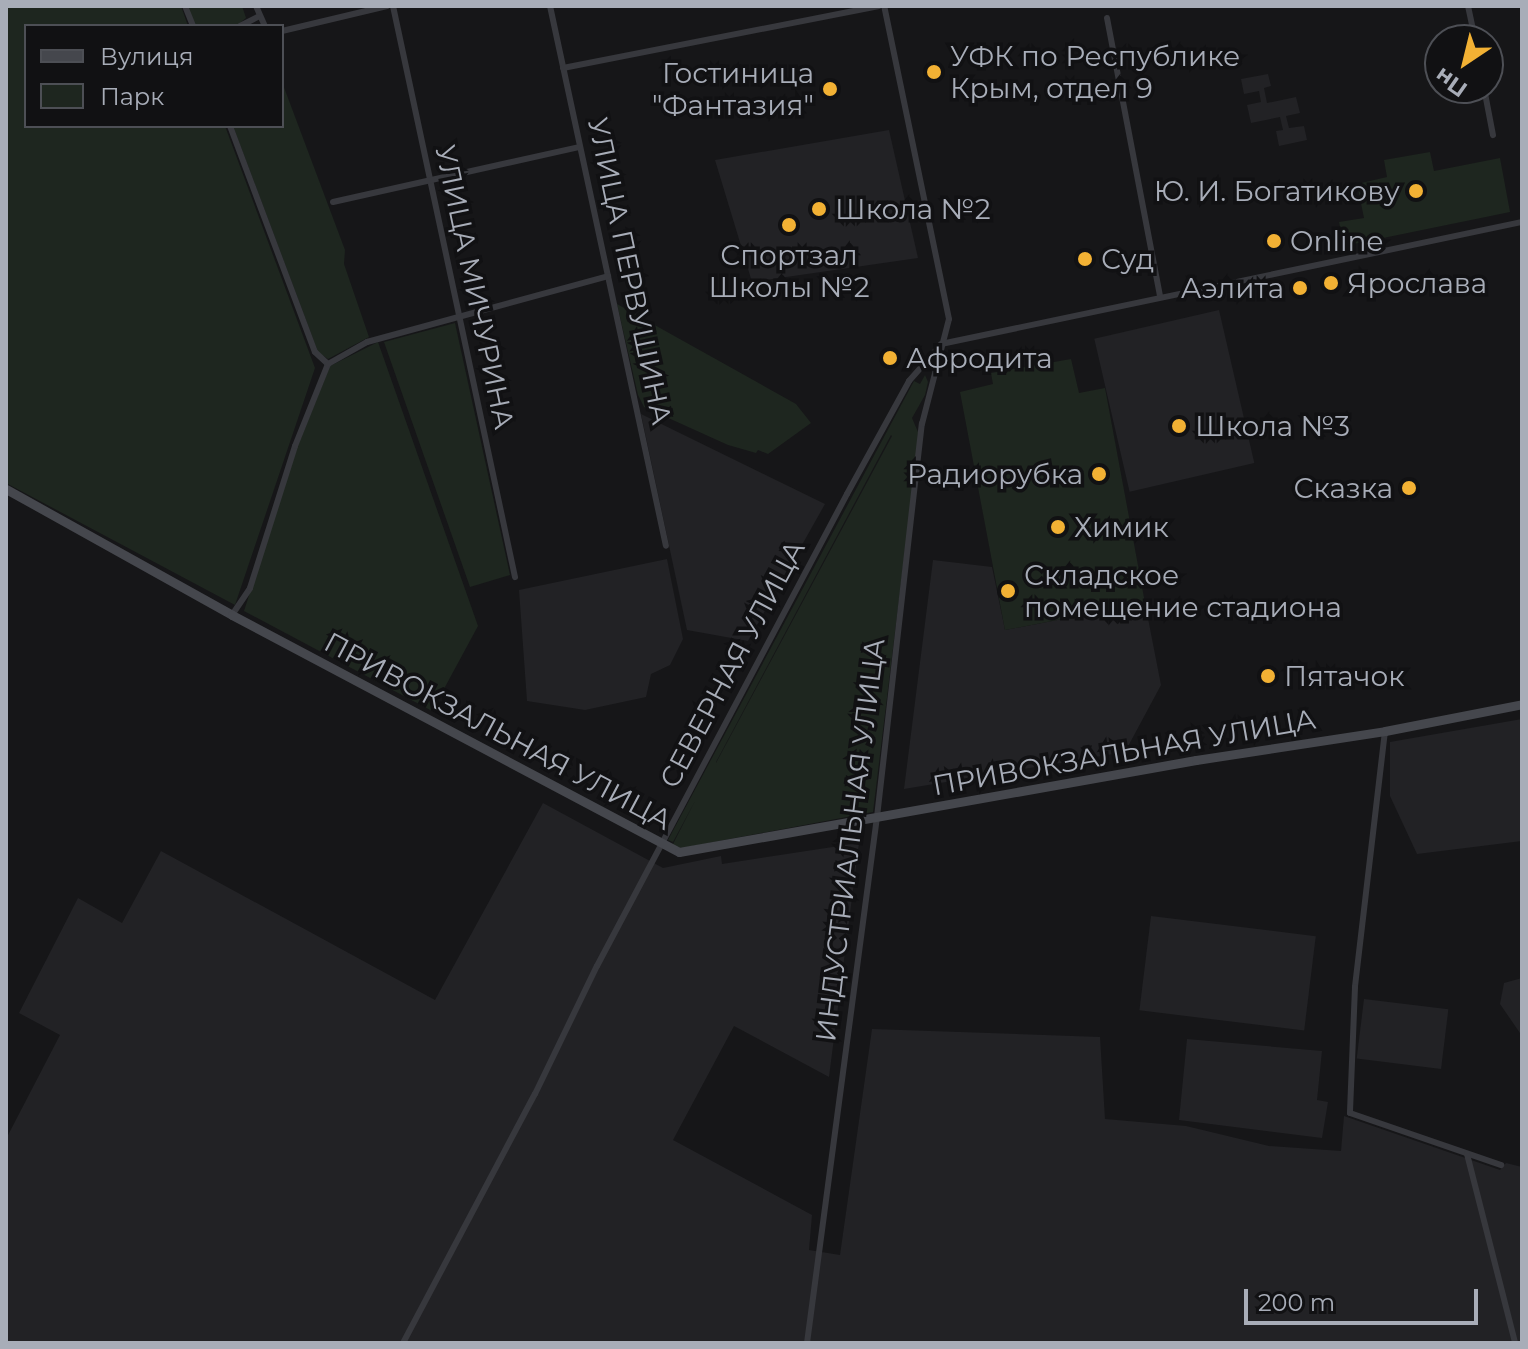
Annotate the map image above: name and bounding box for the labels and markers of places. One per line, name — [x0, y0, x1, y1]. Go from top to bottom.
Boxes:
place label: УФК по Республике Крым, отдел 9 — [950, 39, 1240, 105]
place label: Гостиница "Фантазия" — [652, 56, 814, 122]
marker: УФК по Республике Крым, отдел 9 — [925, 63, 943, 81]
marker: Гостиница "Фантазия" — [821, 80, 839, 98]
place label: Ю. И. Богатикову — [1154, 174, 1400, 208]
marker: Ю. И. Богатикову — [1407, 182, 1425, 200]
place label: Школа №2 — [835, 192, 991, 226]
marker: Школа №2 — [810, 200, 828, 218]
marker: Спортзал Школы №2 — [780, 216, 798, 234]
place label: Online — [1290, 224, 1383, 258]
marker: Online — [1265, 232, 1283, 250]
place label: Спортзал Школы №2 — [708, 238, 870, 304]
place label: Суд — [1101, 242, 1154, 276]
marker: Суд — [1076, 250, 1094, 268]
place label: Ярослава — [1347, 266, 1487, 300]
place label: Аэлита — [1181, 271, 1284, 305]
marker: Ярослава — [1322, 274, 1340, 292]
marker: Аэлита — [1291, 279, 1309, 297]
place label: Афродита — [906, 341, 1053, 375]
marker: Афродита — [881, 349, 899, 367]
place label: Школа №3 — [1195, 409, 1350, 443]
marker: Школа №3 — [1170, 417, 1188, 435]
place label: Радиорубка — [907, 457, 1083, 491]
marker: Радиорубка — [1090, 465, 1108, 483]
place label: Сказка — [1293, 471, 1393, 505]
marker: Сказка — [1400, 479, 1418, 497]
place label: Химик — [1074, 510, 1169, 544]
marker: Химик — [1049, 518, 1067, 536]
place label: Складское помещение стадиона — [1024, 558, 1342, 624]
marker: Складское помещение стадиона — [999, 582, 1017, 600]
place label: Пятачок — [1284, 659, 1404, 693]
marker: Пятачок — [1259, 667, 1277, 685]

